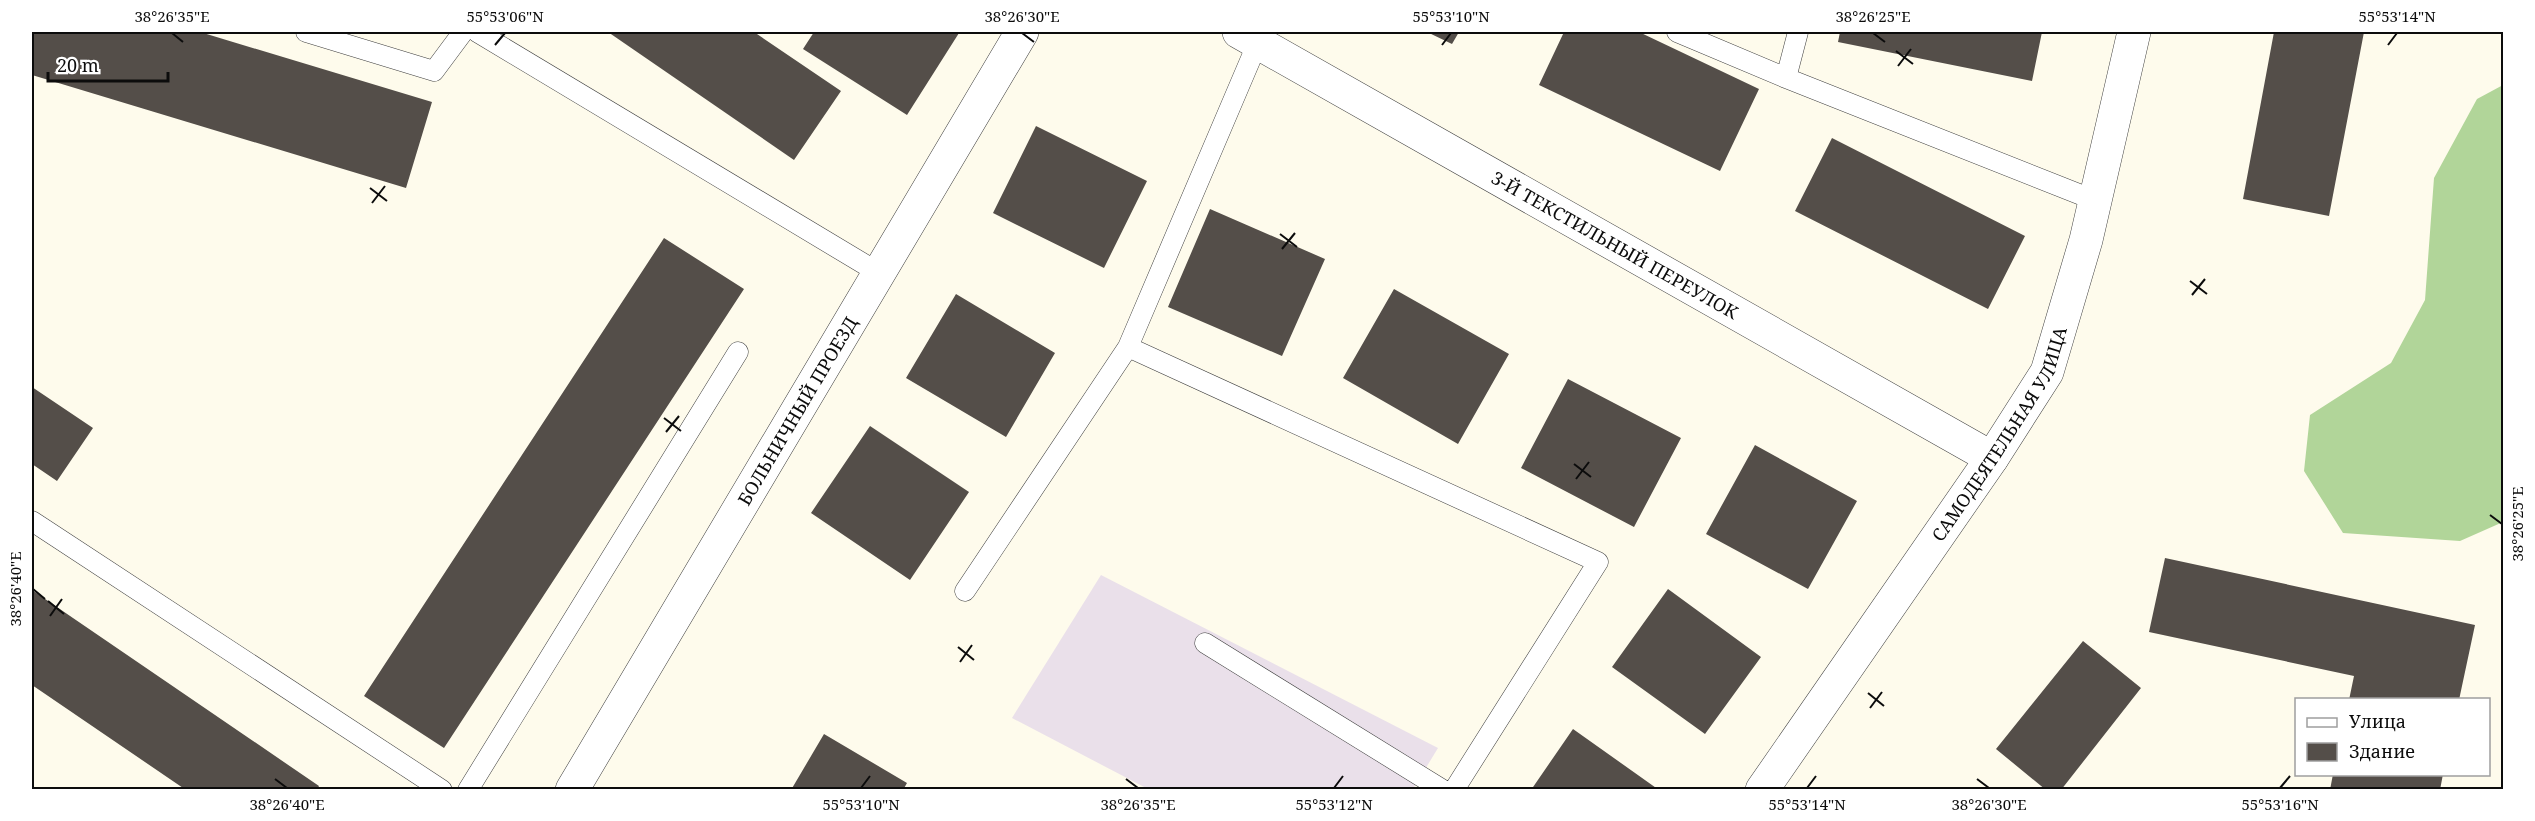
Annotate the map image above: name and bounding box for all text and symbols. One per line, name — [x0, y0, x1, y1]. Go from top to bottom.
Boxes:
text: 38°26'35"E — [134, 6, 210, 26]
text: 55°53'06"N — [466, 6, 544, 26]
text: 38°26'30"E — [984, 6, 1060, 26]
text: 55°53'10"N — [1412, 6, 1490, 26]
text: 38°26'25"E — [1835, 6, 1911, 26]
text: 55°53'14"N — [2358, 6, 2436, 26]
scale bar — [48, 45, 168, 83]
text: 20 m — [57, 53, 99, 77]
street label: 3-Й ТЕКСТИЛЬНЫЙ ПЕРЕУЛОК — [1487, 165, 1743, 324]
street label: БОЛЬНИЧНЫЙ ПРОЕЗД — [732, 312, 862, 510]
street label: САМОДЕЯТЕЛЬНАЯ УЛИЦА — [1926, 323, 2072, 546]
text: 38°26'25"E — [2507, 486, 2527, 562]
text: 38°26'40"E — [5, 551, 25, 627]
legend — [2295, 698, 2490, 776]
text: Улица — [2349, 709, 2406, 733]
text: Здание — [2349, 739, 2415, 763]
text: 38°26'40"E — [249, 794, 325, 814]
text: 55°53'10"N — [822, 794, 900, 814]
text: 38°26'35"E — [1100, 794, 1176, 814]
text: 55°53'12"N — [1295, 794, 1373, 814]
text: 55°53'14"N — [1768, 794, 1846, 814]
text: 38°26'30"E — [1951, 794, 2027, 814]
text: 55°53'16"N — [2241, 794, 2319, 814]

